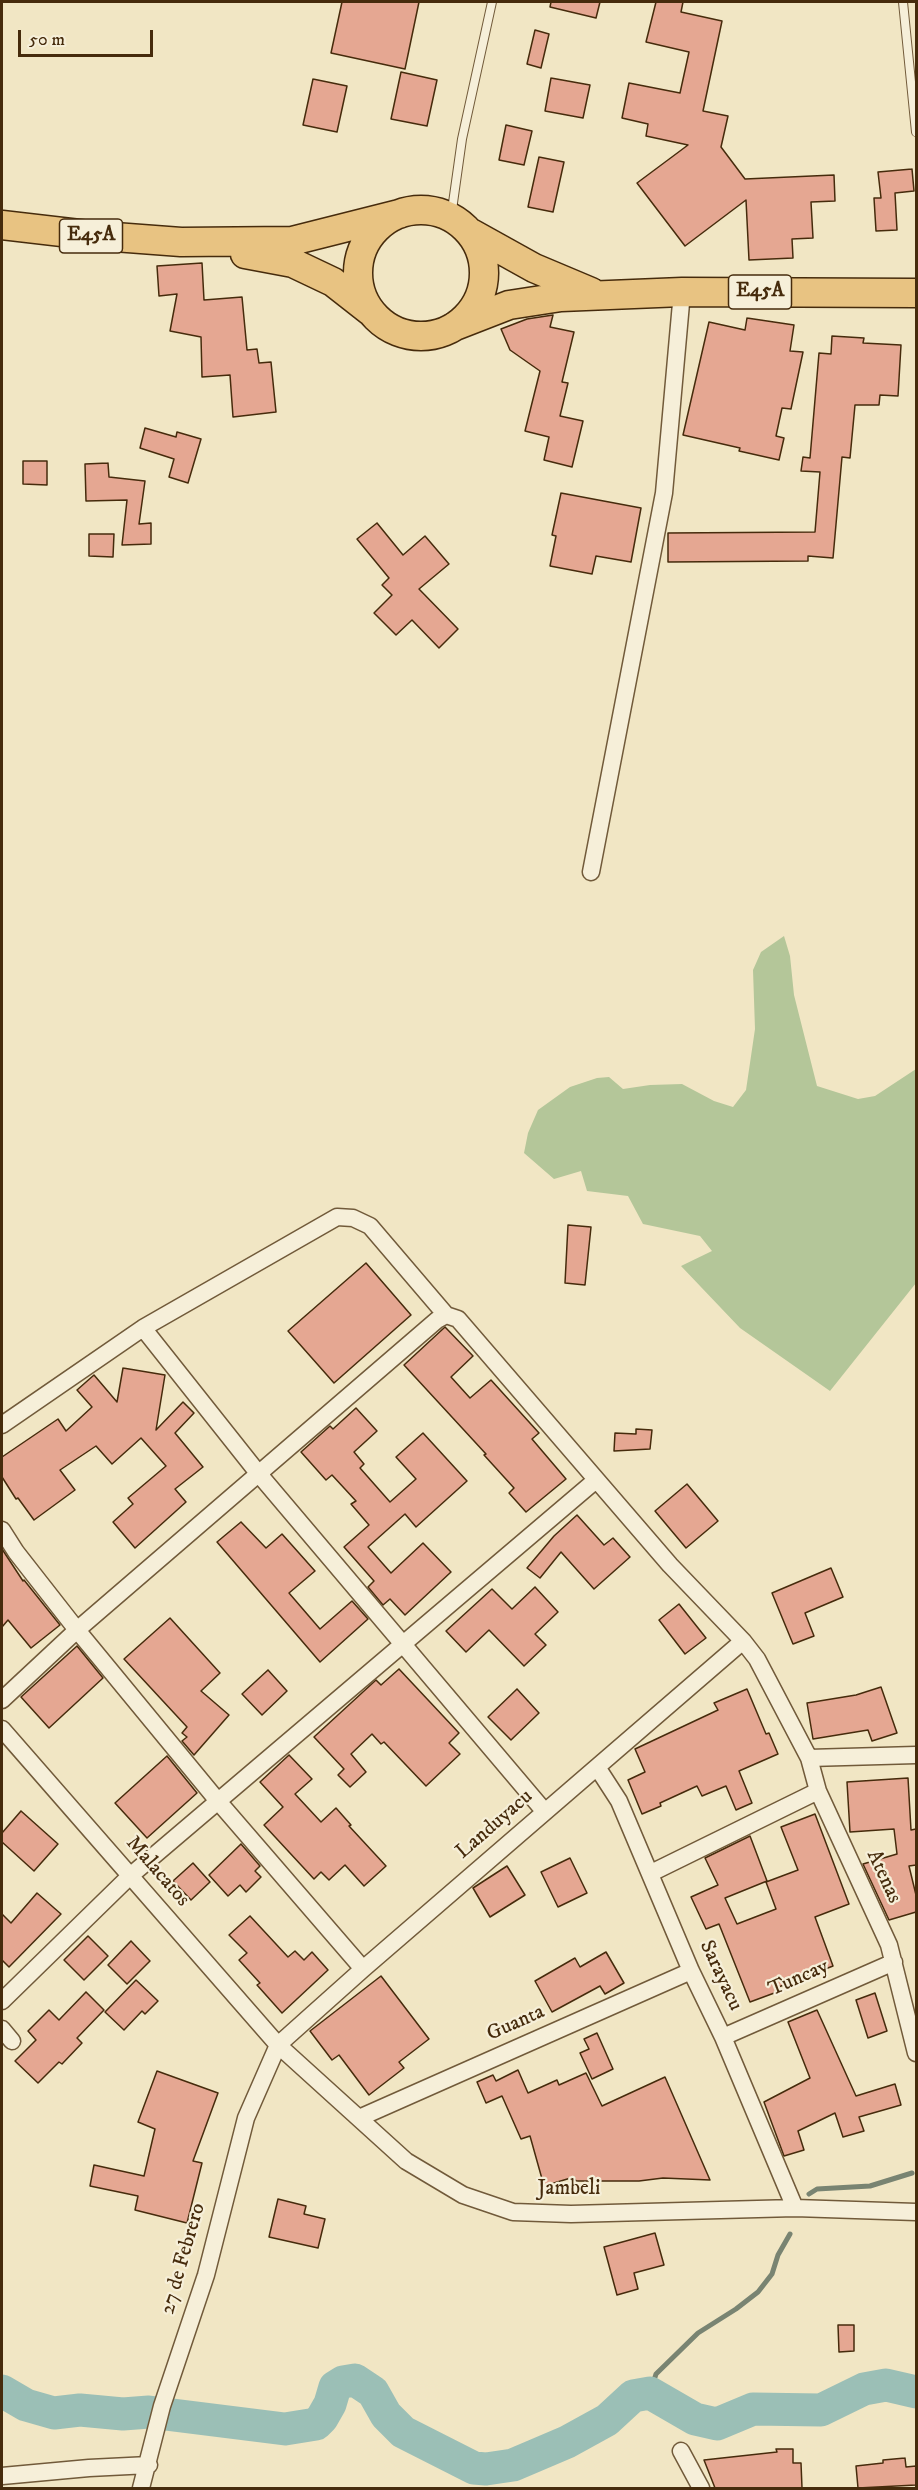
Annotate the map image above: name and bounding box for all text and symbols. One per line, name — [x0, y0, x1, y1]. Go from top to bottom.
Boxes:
scale bar — [21, 18, 156, 56]
text: 50 m — [29, 29, 65, 51]
road number: E45A — [60, 219, 122, 253]
road number: E45A — [728, 275, 792, 309]
street label: Landuyacu — [451, 1785, 539, 1865]
street label: Malacatos — [120, 1832, 194, 1912]
street label: Atenas — [860, 1846, 906, 1908]
street label: Sarayacu — [693, 1937, 747, 2015]
street label: Tuncay — [765, 1955, 833, 2003]
street label: Guanta — [483, 2000, 549, 2048]
street label: Jambeli — [538, 2177, 600, 2203]
street label: 27 de Febrero — [156, 2201, 212, 2317]

